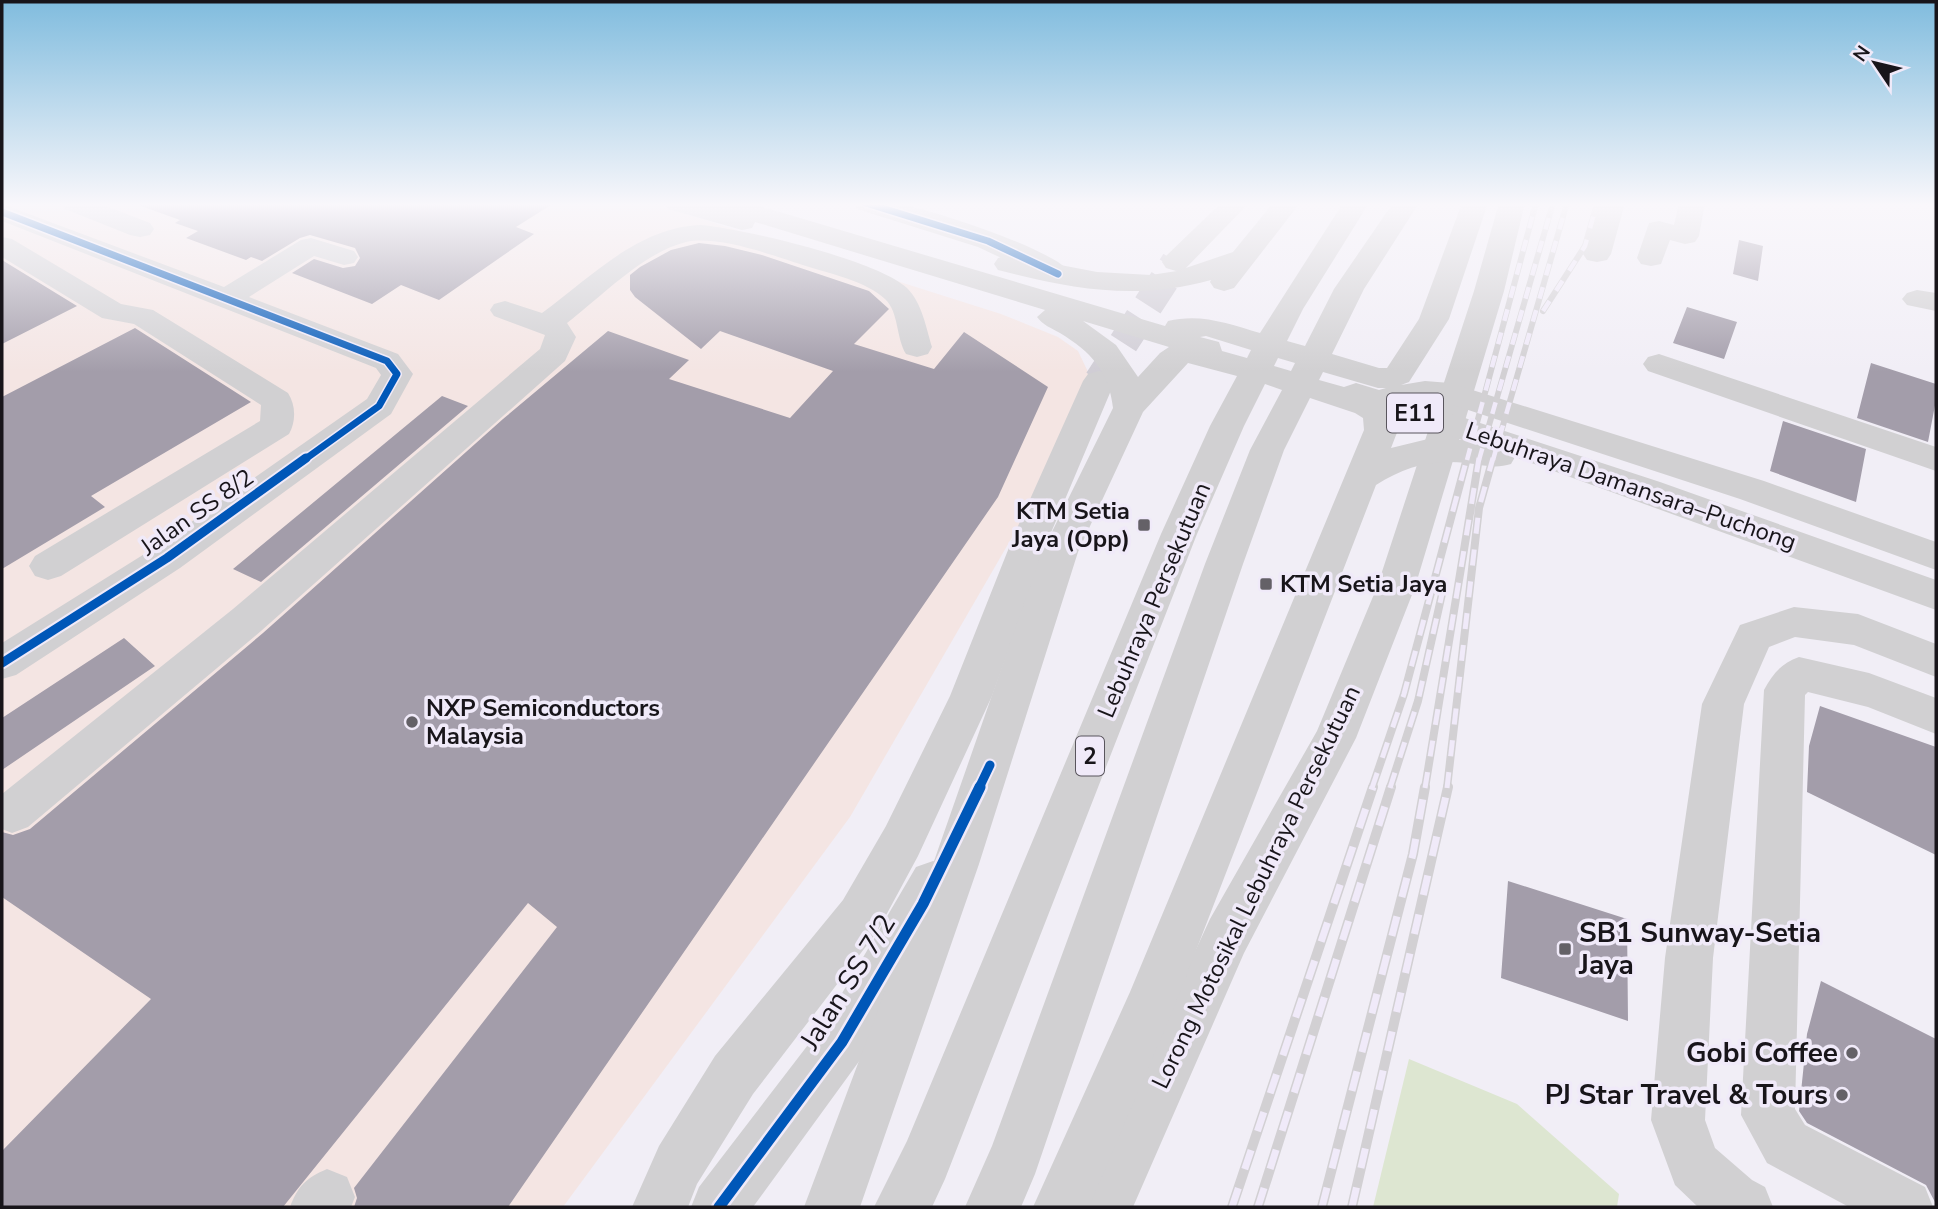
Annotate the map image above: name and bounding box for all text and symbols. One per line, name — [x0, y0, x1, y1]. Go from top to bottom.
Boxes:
north arrow — [1840, 28, 1910, 98]
text: N — [1847, 41, 1877, 67]
road number: E11 — [1387, 394, 1443, 432]
street label: Lebuhraya Damansara–Puchong — [1461, 414, 1801, 558]
street label: Jalan SS 8/2 — [133, 461, 260, 563]
street label: Lebuhraya Persekutuan — [1090, 477, 1218, 723]
place label: KTM Setia Jaya (Opp) — [1011, 495, 1130, 555]
marker: KTM Setia Jaya (Opp) — [1136, 517, 1152, 533]
place label: KTM Setia Jaya — [1280, 568, 1447, 600]
marker: KTM Setia Jaya — [1258, 576, 1274, 592]
street label: Lorong Motosikal Lebuhraya Persekutuan — [1144, 680, 1368, 1094]
place label: NXP Semiconductors Malaysia — [426, 692, 660, 752]
marker: NXP Semiconductors Malaysia — [404, 714, 420, 730]
road number: 2 — [1076, 736, 1104, 776]
street label: Jalan SS 7/2 — [791, 907, 905, 1058]
place label: SB1 Sunway-Setia Jaya — [1578, 914, 1821, 984]
marker: SB1 Sunway-Setia Jaya — [1557, 941, 1573, 957]
place label: Gobi Coffee — [1686, 1034, 1838, 1072]
marker: Gobi Coffee — [1844, 1045, 1860, 1061]
place label: PJ Star Travel & Tours — [1545, 1076, 1828, 1114]
marker: PJ Star Travel & Tours — [1834, 1087, 1850, 1103]

